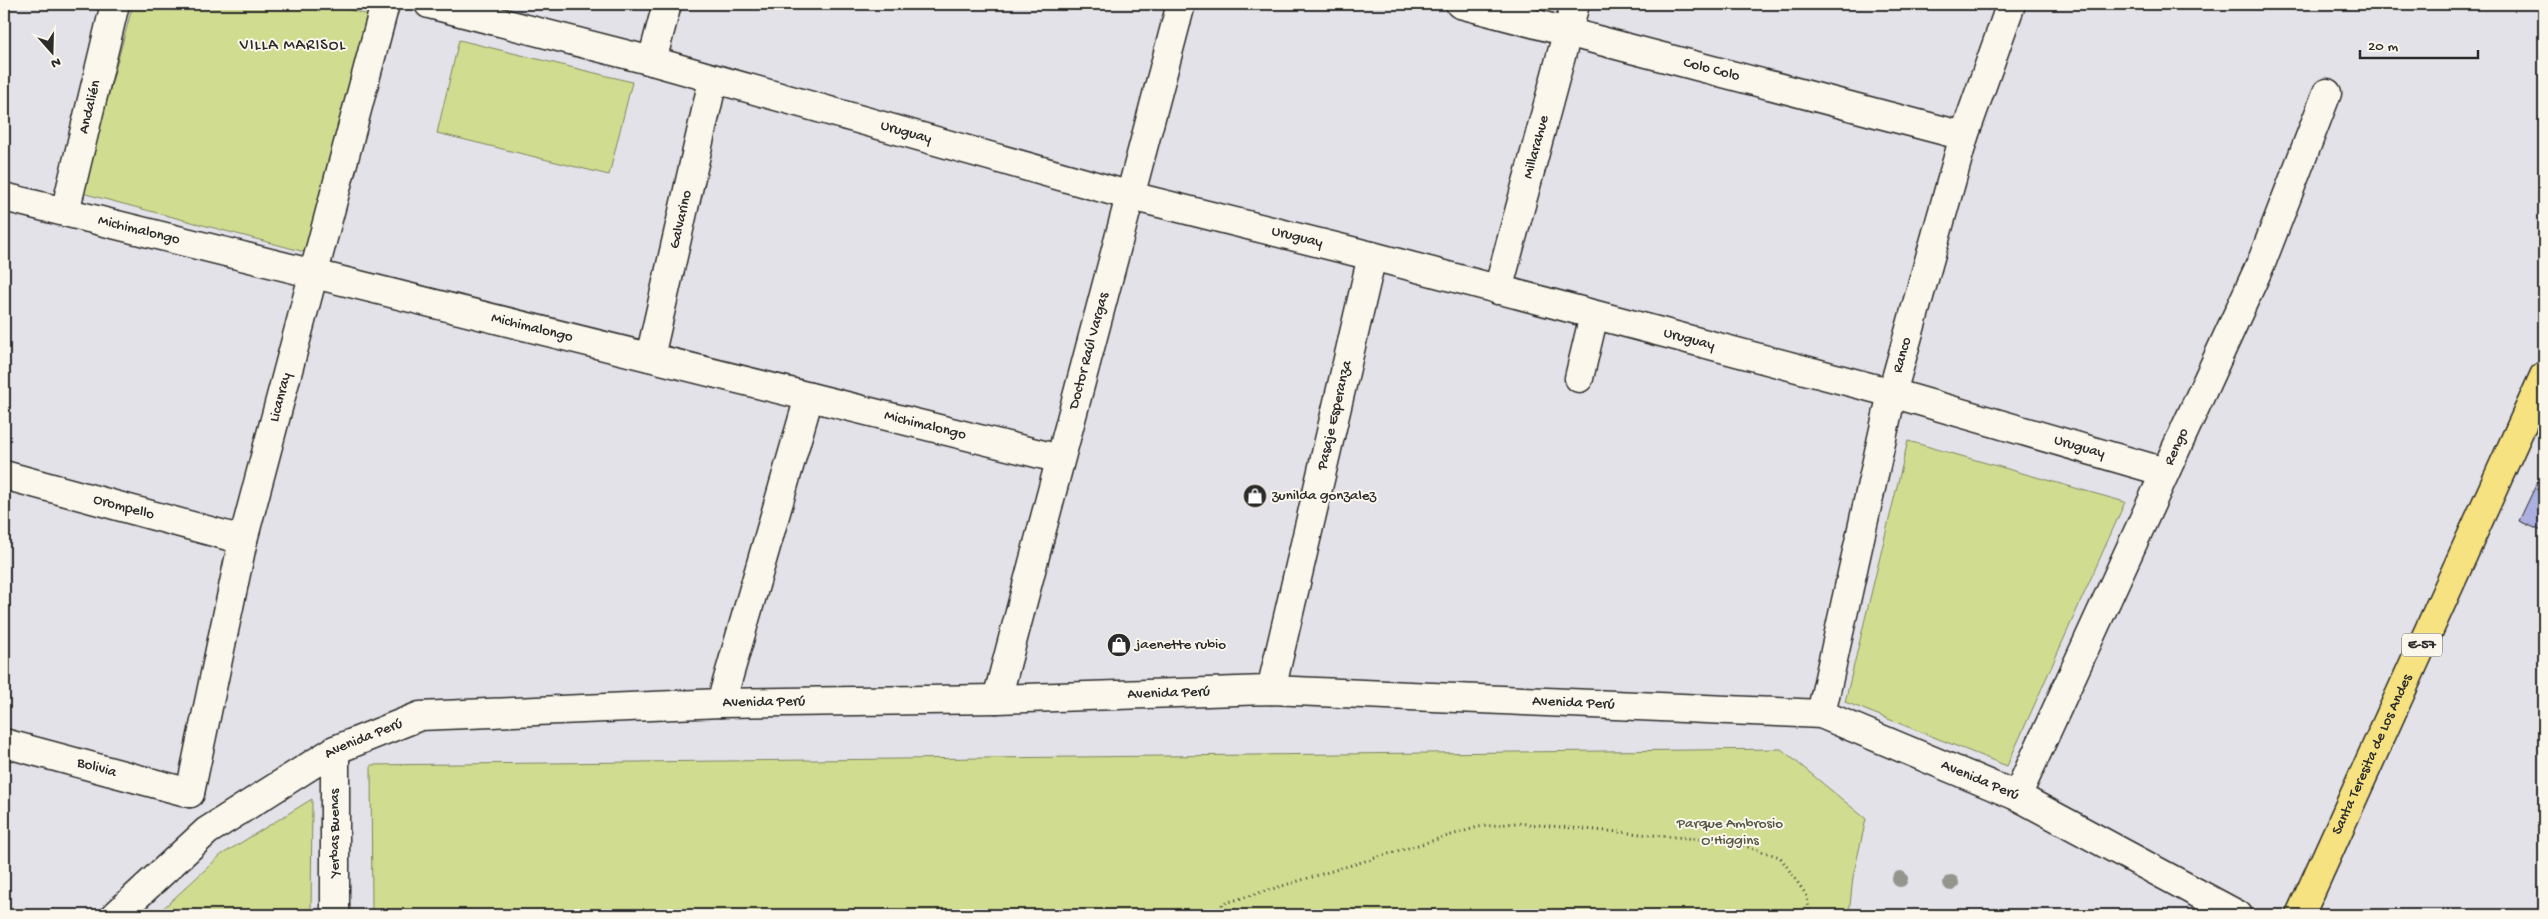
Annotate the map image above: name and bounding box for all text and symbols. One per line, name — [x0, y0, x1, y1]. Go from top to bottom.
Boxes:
north arrow — [28, 28, 78, 78]
scale bar — [2360, 28, 2478, 60]
district label: VILLA MARISOL — [239, 37, 346, 56]
text: 20 m — [2368, 38, 2398, 56]
text: N — [48, 52, 63, 71]
street label: Colo Colo — [1681, 54, 1742, 86]
street label: Andalién — [75, 78, 105, 136]
street label: Millarahue — [1519, 113, 1554, 181]
street label: Uruguay — [878, 117, 934, 148]
street label: Galvarino — [666, 188, 697, 251]
street label: Michimalongo — [96, 212, 182, 249]
street label: Uruguay — [1270, 222, 1325, 253]
street label: Doctor Raúl Vargas — [1065, 290, 1113, 412]
street label: Michimalongo — [489, 309, 575, 347]
street label: Uruguay — [1661, 324, 1717, 355]
street label: Ranco — [1889, 335, 1916, 375]
street label: Pasaje Esperanza — [1313, 358, 1357, 473]
street label: Licanray — [266, 370, 296, 424]
street label: Michimalongo — [882, 407, 968, 444]
street label: Rengo — [2161, 425, 2193, 468]
street label: Uruguay — [2052, 431, 2108, 463]
shop icon: zunilda gonzalez — [1242, 483, 1268, 509]
place label: zunilda gonzalez — [1272, 487, 1376, 505]
street label: Orompello — [91, 491, 156, 524]
shop icon: jaenette rubio — [1106, 632, 1132, 658]
road number: E-57 — [2402, 634, 2442, 656]
place label: jaenette rubio — [1133, 636, 1226, 654]
street label: Santa Teresita de Los Andes — [2328, 671, 2417, 838]
street label: Avenida Perú — [1127, 683, 1210, 704]
street label: Avenida Perú — [1532, 692, 1615, 714]
street label: Avenida Perú — [722, 693, 805, 712]
street label: Avenida Perú — [321, 715, 405, 763]
street label: Bolivia — [74, 754, 119, 782]
street label: Avenida Perú — [1938, 756, 2021, 805]
street label: Yerbas Buenas — [326, 788, 344, 879]
park label: Parque Ambrosio O'Higgins — [1676, 815, 1783, 850]

